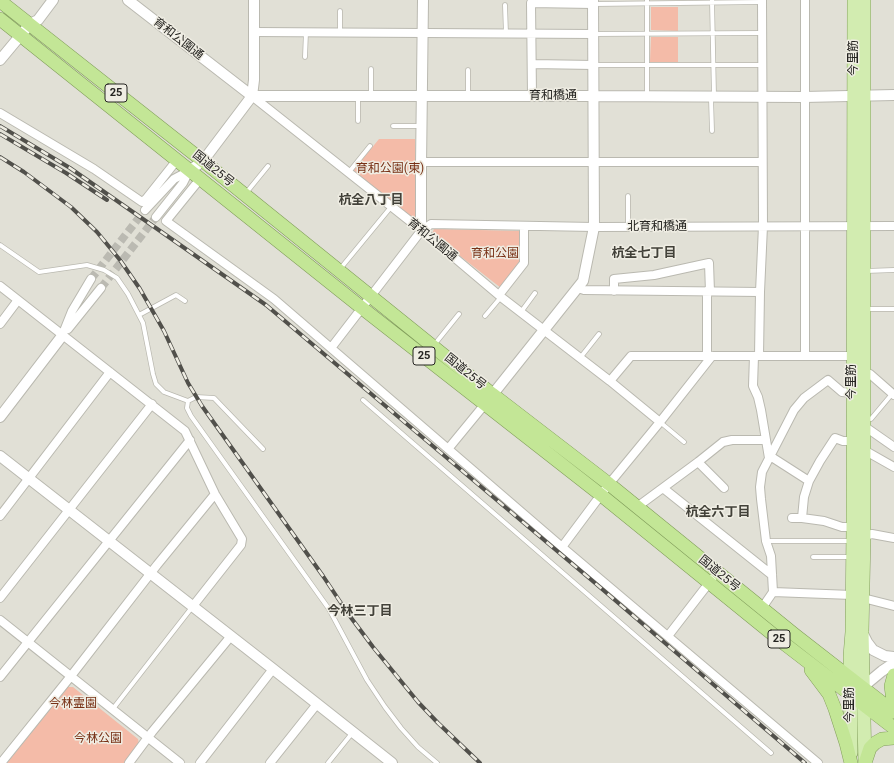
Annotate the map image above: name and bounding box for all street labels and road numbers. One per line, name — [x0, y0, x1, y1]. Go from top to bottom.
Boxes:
street label: 育和公園通 — [150, 15, 206, 63]
street label: 今里筋 — [847, 40, 861, 76]
road number: 25 — [105, 84, 127, 102]
street label: 育和橋通 — [529, 89, 577, 103]
street label: 国道25号 — [189, 148, 237, 190]
street label: 育和公園通 — [404, 216, 460, 264]
street label: 北育和橋通 — [627, 220, 687, 234]
road number: 25 — [413, 347, 435, 365]
street label: 国道25号 — [441, 351, 489, 393]
street label: 今里筋 — [845, 364, 859, 400]
street label: 国道25号 — [695, 553, 743, 595]
road number: 25 — [768, 630, 790, 648]
street label: 今里筋 — [843, 687, 857, 723]

